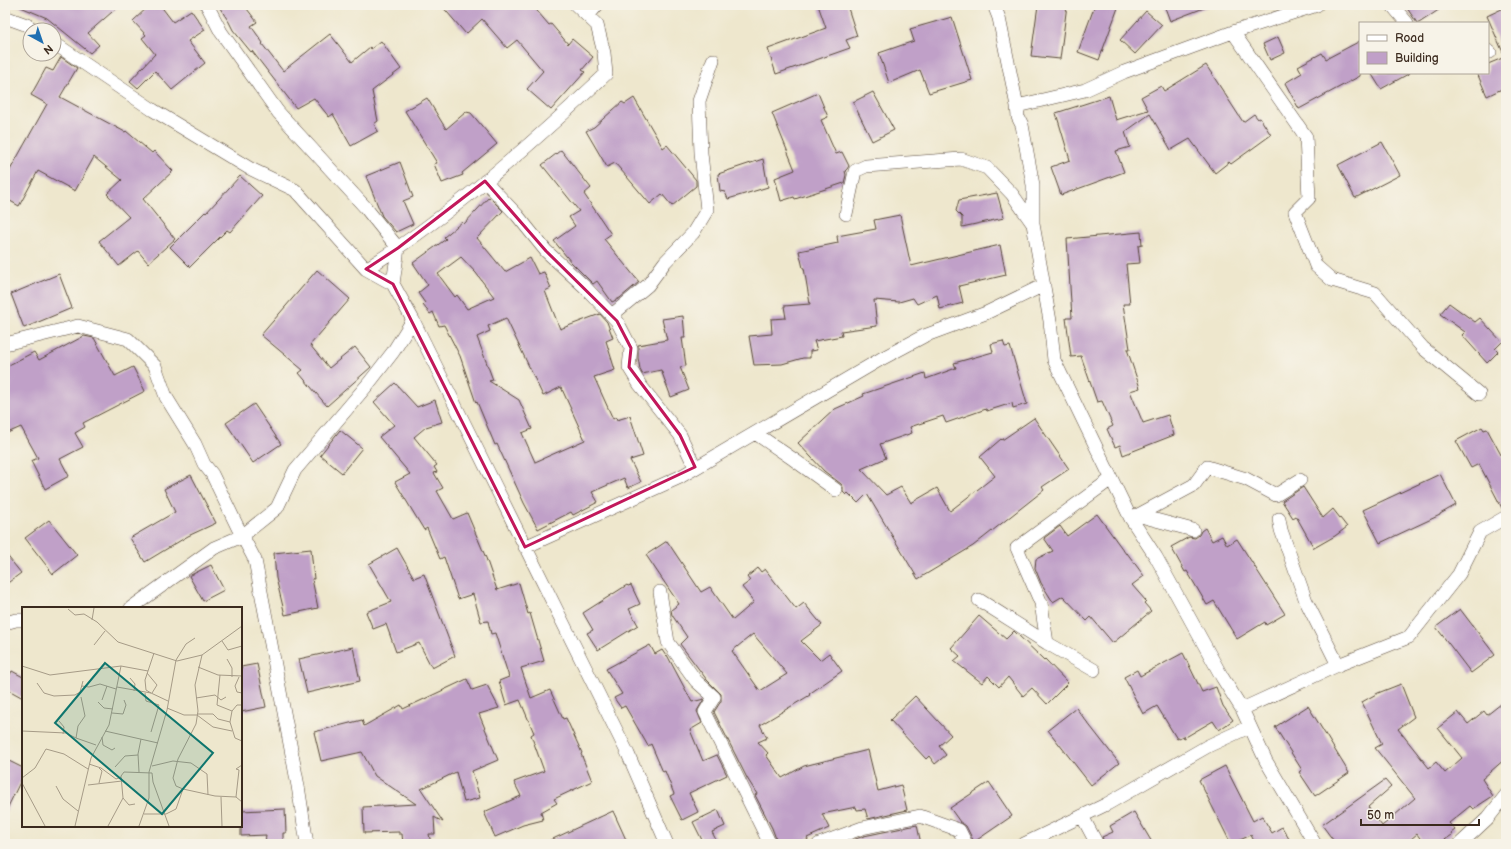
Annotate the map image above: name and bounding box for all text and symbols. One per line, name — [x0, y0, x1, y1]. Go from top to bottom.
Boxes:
north arrow — [22, 22, 62, 62]
legend — [1359, 22, 1489, 74]
text: Road — [1395, 31, 1424, 46]
text: N — [41, 42, 55, 57]
text: Building — [1395, 51, 1439, 66]
inset map — [22, 607, 242, 827]
scale bar — [1361, 801, 1479, 827]
text: 50 m — [1367, 808, 1394, 823]

